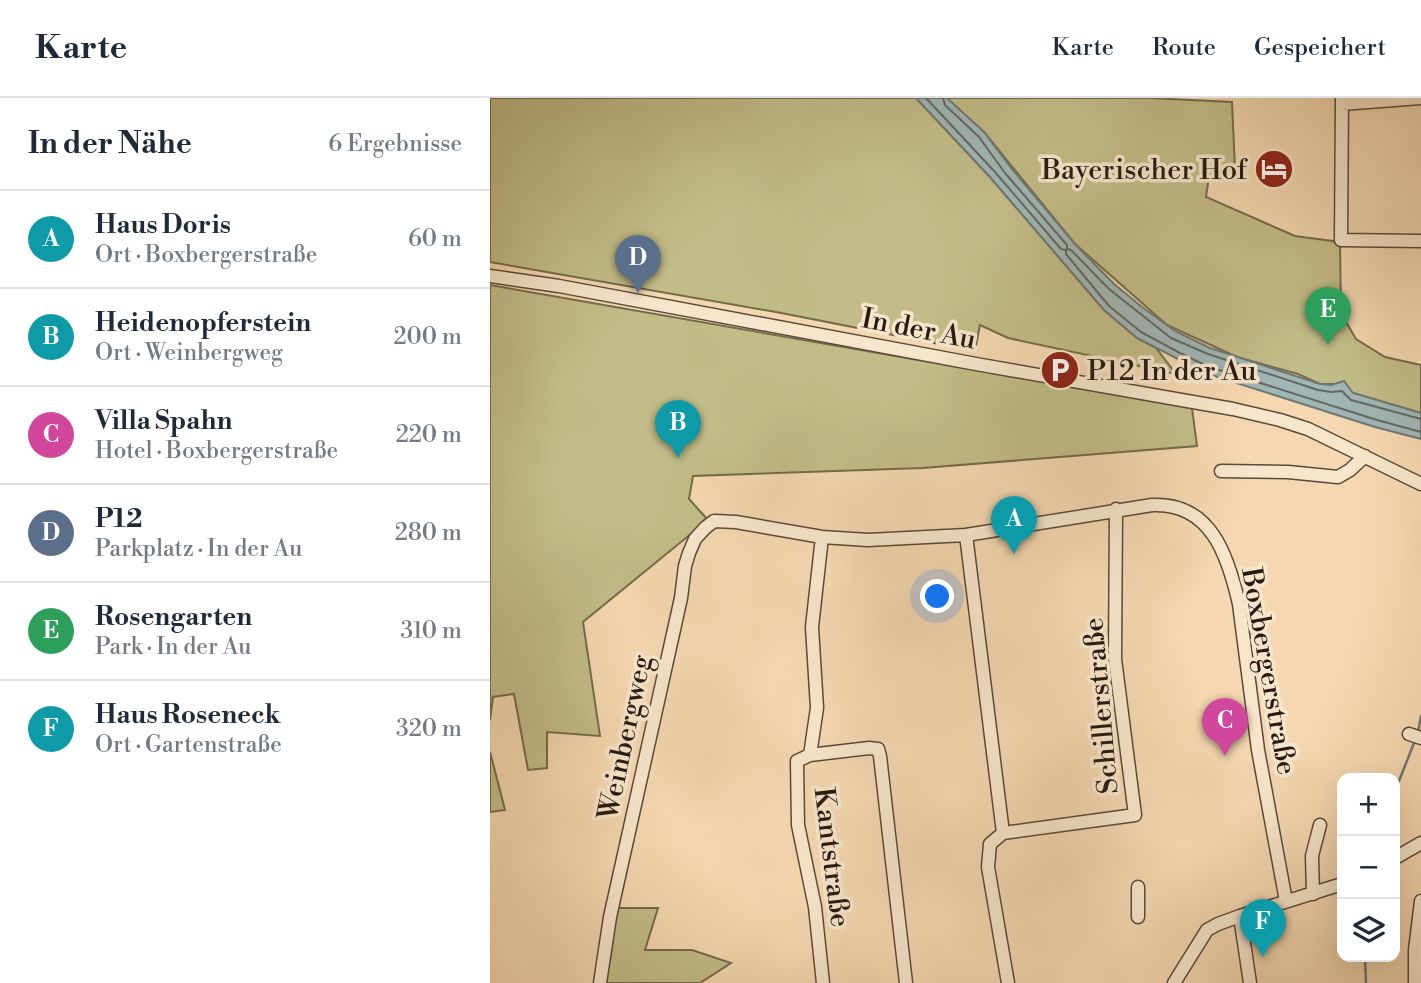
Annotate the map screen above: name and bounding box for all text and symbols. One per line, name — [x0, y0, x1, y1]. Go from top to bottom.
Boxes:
text: Karte — [35, 28, 127, 69]
text: Karte — [1052, 33, 1114, 63]
text: Route — [1152, 33, 1216, 63]
text: Gespeichert — [1254, 33, 1386, 63]
text: In der Nähe — [28, 125, 192, 163]
text: 6 Ergebnisse — [328, 130, 462, 158]
hotel icon: Bayerischer Hof — [1253, 148, 1295, 190]
place label: Bayerischer Hof — [1040, 153, 1249, 188]
text: Haus Doris — [95, 209, 231, 241]
text: A — [43, 225, 59, 253]
text: 60 m — [408, 225, 462, 253]
pin: D — [615, 235, 661, 293]
text: Ort · Boxbergerstraße — [95, 241, 317, 269]
pin: E — [1305, 287, 1351, 345]
street label: In der Au — [858, 301, 979, 358]
text: Heidenopferstein — [95, 307, 311, 339]
text: B — [42, 323, 60, 351]
text: 200 m — [394, 323, 462, 351]
text: Ort · Weinbergweg — [95, 339, 283, 367]
parking icon: P12 In der Au — [1039, 349, 1081, 391]
place label: P12 In der Au — [1087, 354, 1256, 389]
pin: B — [655, 400, 701, 458]
text: Villa Spahn — [95, 405, 232, 437]
text: C — [43, 421, 59, 449]
text: 220 m — [396, 421, 462, 449]
text: Hotel · Boxbergerstraße — [95, 437, 338, 465]
pin: A — [991, 496, 1037, 554]
text: P12 — [95, 503, 142, 535]
text: D — [42, 519, 60, 547]
text: 280 m — [395, 519, 462, 547]
text: Parkplatz · In der Au — [95, 535, 302, 563]
street label: Boxbergerstraße — [1233, 564, 1304, 778]
your location — [920, 579, 954, 613]
text: Rosengarten — [95, 601, 252, 633]
street label: Schillerstraße — [1076, 616, 1127, 796]
text: E — [43, 617, 59, 645]
text: 310 m — [401, 617, 462, 645]
text: Park · In der Au — [95, 633, 251, 661]
street label: Weinbergweg — [591, 651, 660, 824]
pin: C — [1202, 698, 1248, 756]
text: Haus Roseneck — [95, 699, 280, 731]
text: F — [43, 715, 59, 743]
text: 320 m — [396, 715, 462, 743]
text: Ort · Gartenstraße — [95, 731, 282, 759]
map controls — [1337, 773, 1400, 962]
button: + — [1337, 773, 1400, 836]
street label: Kantstraße — [806, 785, 857, 929]
button: − — [1337, 836, 1400, 899]
pin: F — [1240, 899, 1286, 957]
button: layers — [1337, 899, 1400, 962]

